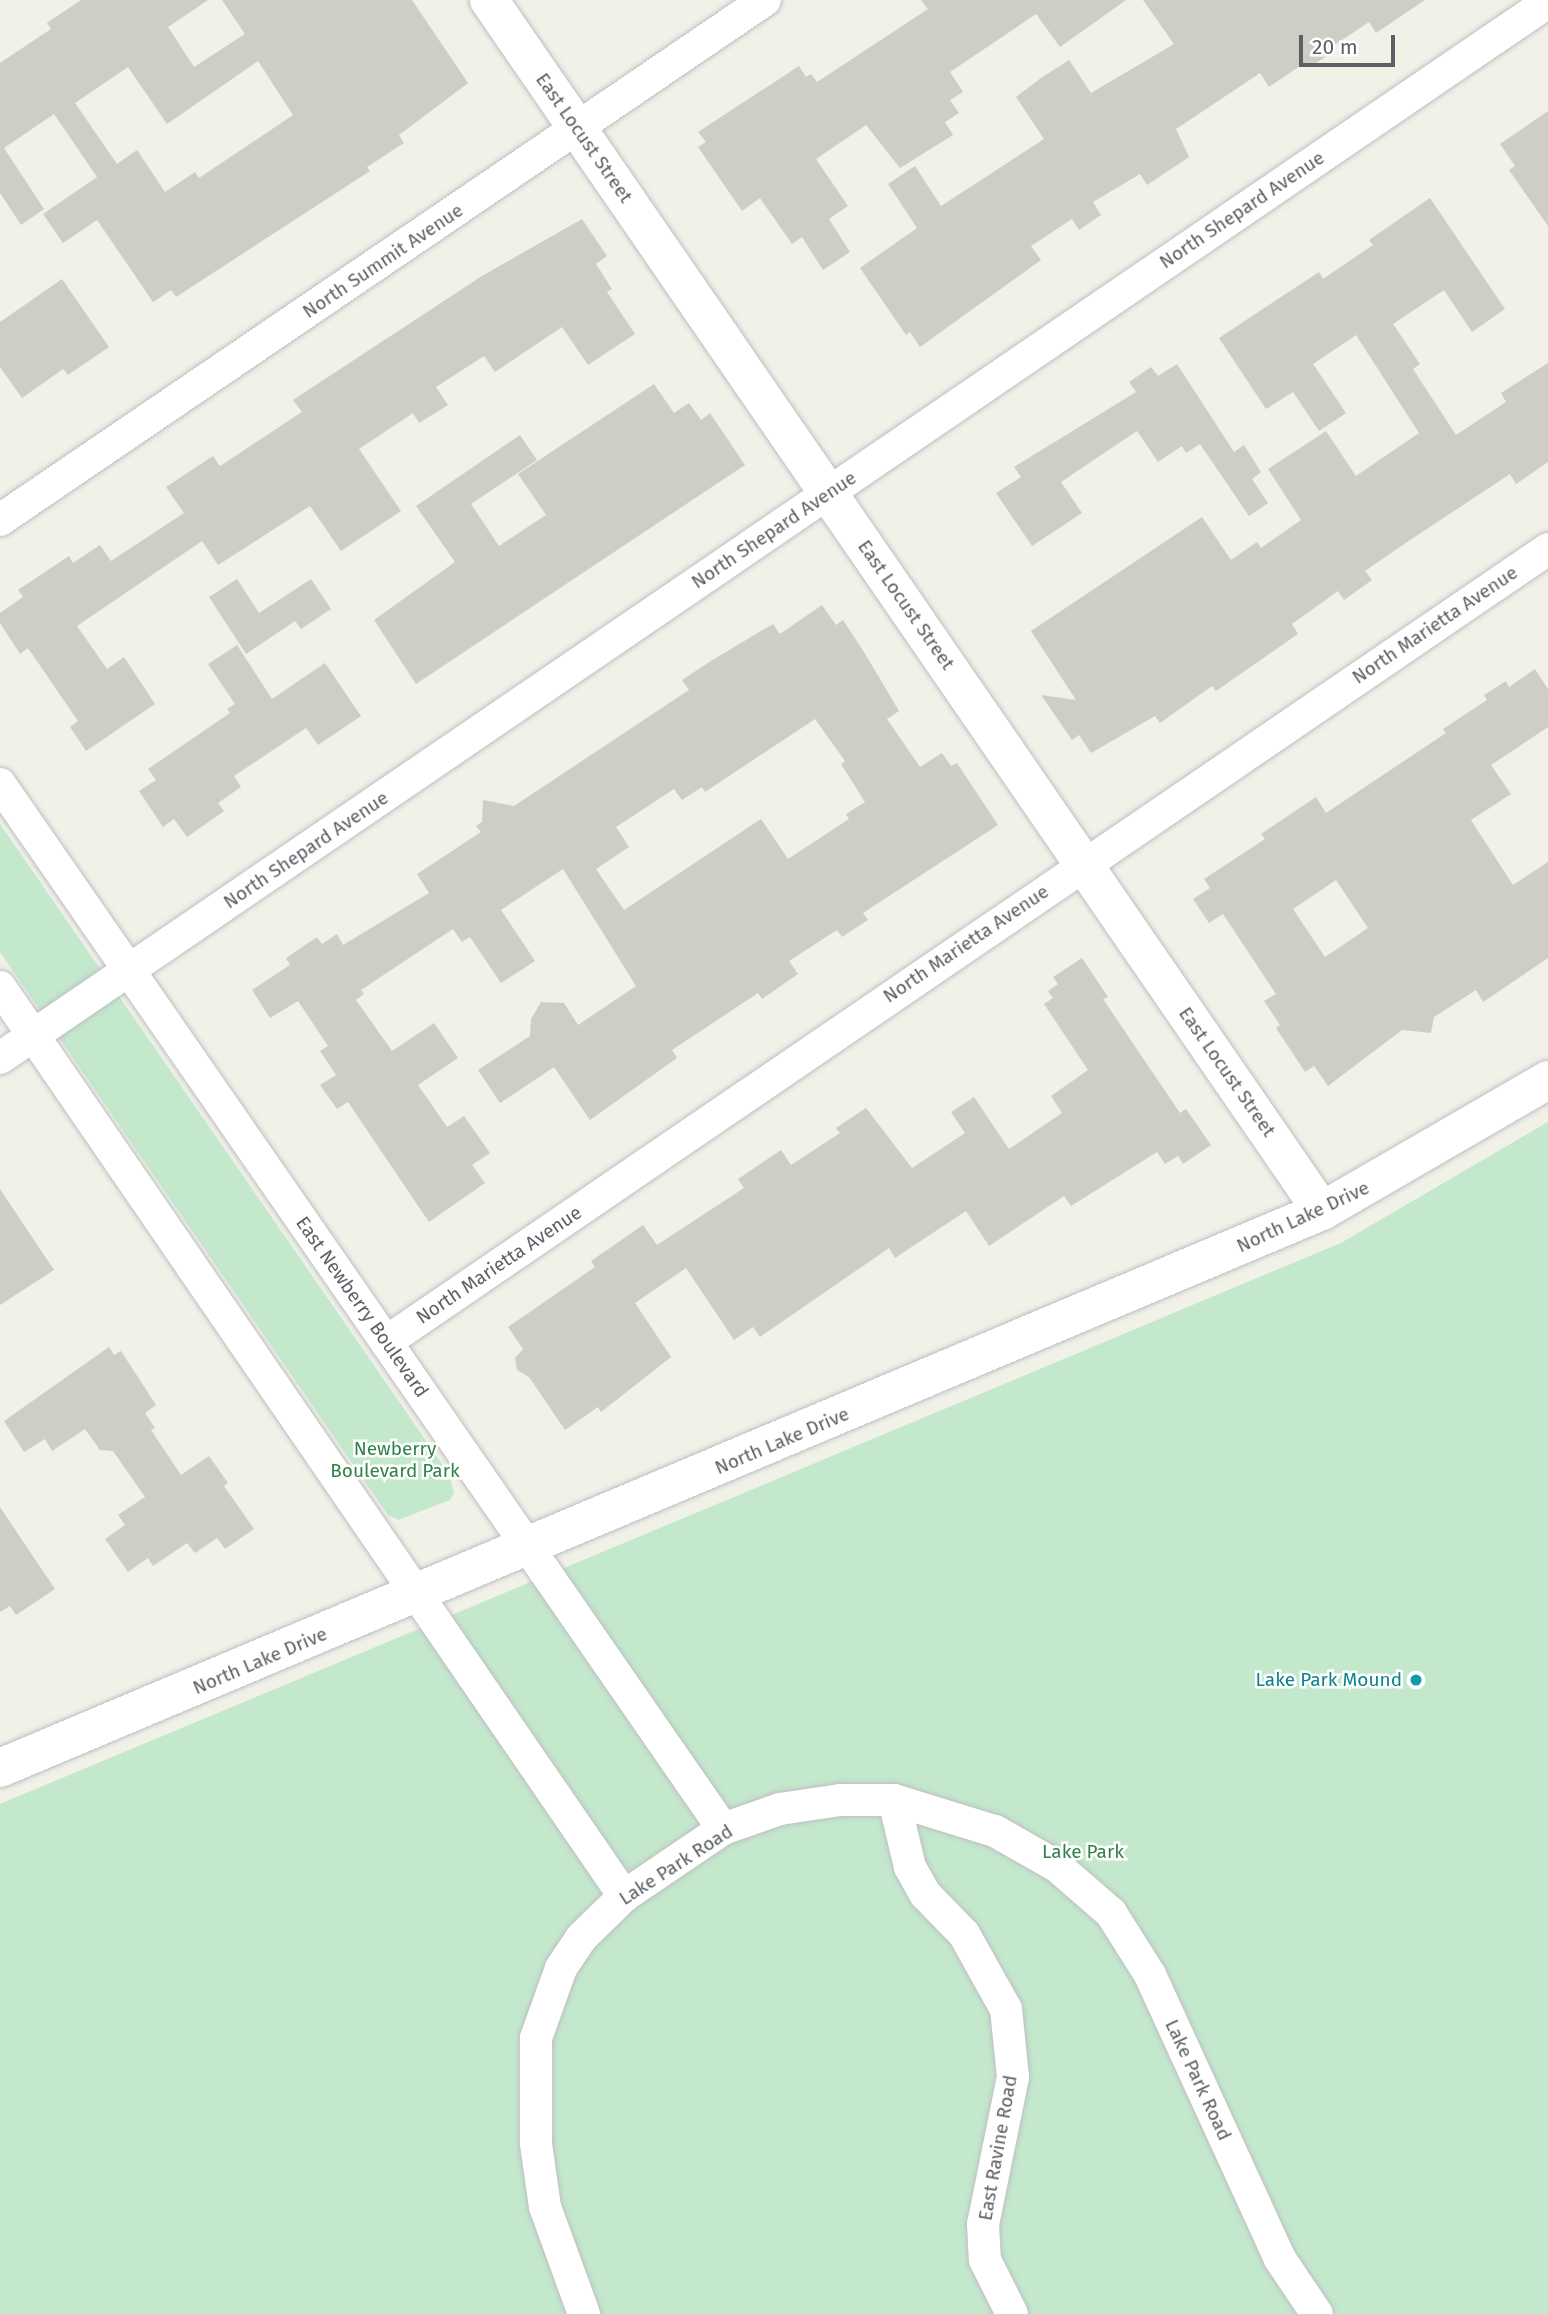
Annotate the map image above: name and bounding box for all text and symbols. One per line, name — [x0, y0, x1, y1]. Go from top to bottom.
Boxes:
scale bar — [1303, 21, 1399, 65]
text: 20 m — [1312, 34, 1358, 60]
street label: East Locust Street — [531, 69, 637, 207]
street label: North Shepard Avenue — [1155, 146, 1329, 274]
street label: North Summit Avenue — [298, 199, 468, 323]
street label: North Shepard Avenue — [687, 466, 861, 594]
street label: East Locust Street — [853, 536, 959, 674]
street label: North Marietta Avenue — [1348, 561, 1522, 689]
street label: North Shepard Avenue — [219, 786, 393, 914]
street label: North Marietta Avenue — [879, 880, 1053, 1008]
street label: East Locust Street — [1174, 1003, 1280, 1141]
street label: North Lake Drive — [1233, 1176, 1373, 1258]
street label: North Marietta Avenue — [412, 1201, 586, 1329]
street label: East Newberry Boulevard — [291, 1212, 433, 1402]
street label: North Lake Drive — [711, 1402, 853, 1480]
park label: Newberry Boulevard Park — [330, 1438, 460, 1482]
street label: North Lake Drive — [189, 1622, 331, 1700]
place label: Lake Park Mound — [1256, 1669, 1402, 1691]
marker: Lake Park Mound — [1408, 1672, 1424, 1688]
street label: Lake Park Road — [615, 1820, 737, 1910]
park label: Lake Park — [1042, 1841, 1124, 1863]
street label: Lake Park Road — [1160, 2016, 1236, 2144]
street label: East Ravine Road — [974, 2074, 1022, 2222]

